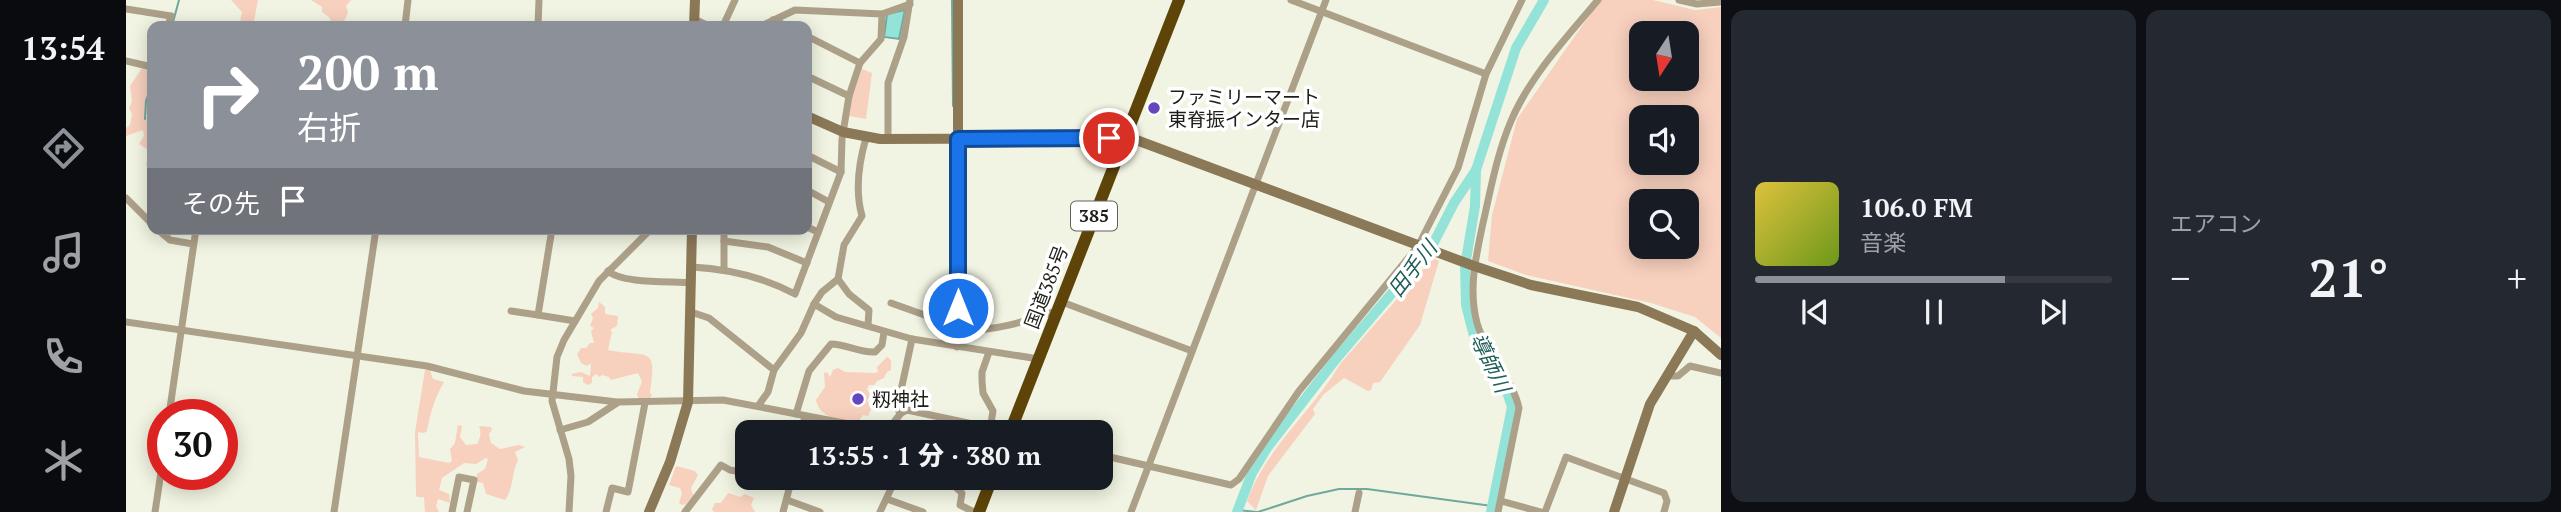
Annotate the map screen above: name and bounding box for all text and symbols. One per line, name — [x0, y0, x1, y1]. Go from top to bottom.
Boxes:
north arrow — [1629, 21, 1699, 91]
map controls — [1629, 21, 1699, 259]
text: 13:54 — [21, 27, 105, 69]
text: 200 m — [297, 39, 439, 104]
icon: right — [182, 49, 273, 140]
place label: ファミリーマート 東脊振インター店 — [1168, 84, 1320, 131]
marker: ファミリーマート 東脊振インター店 — [1146, 100, 1162, 116]
button: sound — [1629, 105, 1699, 175]
text: 右折 — [297, 106, 361, 148]
pin — [1079, 108, 1139, 168]
icon: arrive — [1090, 119, 1128, 157]
icon: directions — [39, 124, 88, 173]
icon: arrive — [274, 182, 312, 220]
text: その先 — [182, 186, 260, 220]
button: search — [1629, 189, 1699, 259]
text: 106.0 FM — [1860, 190, 1973, 224]
road number: 385 — [1071, 202, 1117, 230]
text: エアコン — [2170, 208, 2262, 239]
text: 音楽 — [1860, 227, 1906, 258]
icon: music — [39, 228, 88, 277]
water label: 田手川 — [1382, 233, 1444, 302]
street label: 国道385号 — [1018, 242, 1073, 332]
text: 21° — [2308, 243, 2389, 312]
text: − — [2170, 253, 2190, 303]
text: + — [2507, 253, 2527, 303]
position arrow — [921, 271, 995, 345]
icon: previous — [1796, 293, 1834, 331]
icon: pause — [1915, 293, 1953, 331]
icon: next — [2034, 293, 2072, 331]
water label: 導師川 — [1465, 328, 1518, 399]
icon: phone — [39, 332, 88, 381]
place label: 籾神社 — [872, 386, 929, 411]
marker: 籾神社 — [850, 391, 866, 407]
speed limit sign: 30 — [147, 399, 238, 490]
icon: climate — [39, 436, 88, 485]
text: 13:55 · 1 分 · 380 m — [807, 438, 1041, 472]

